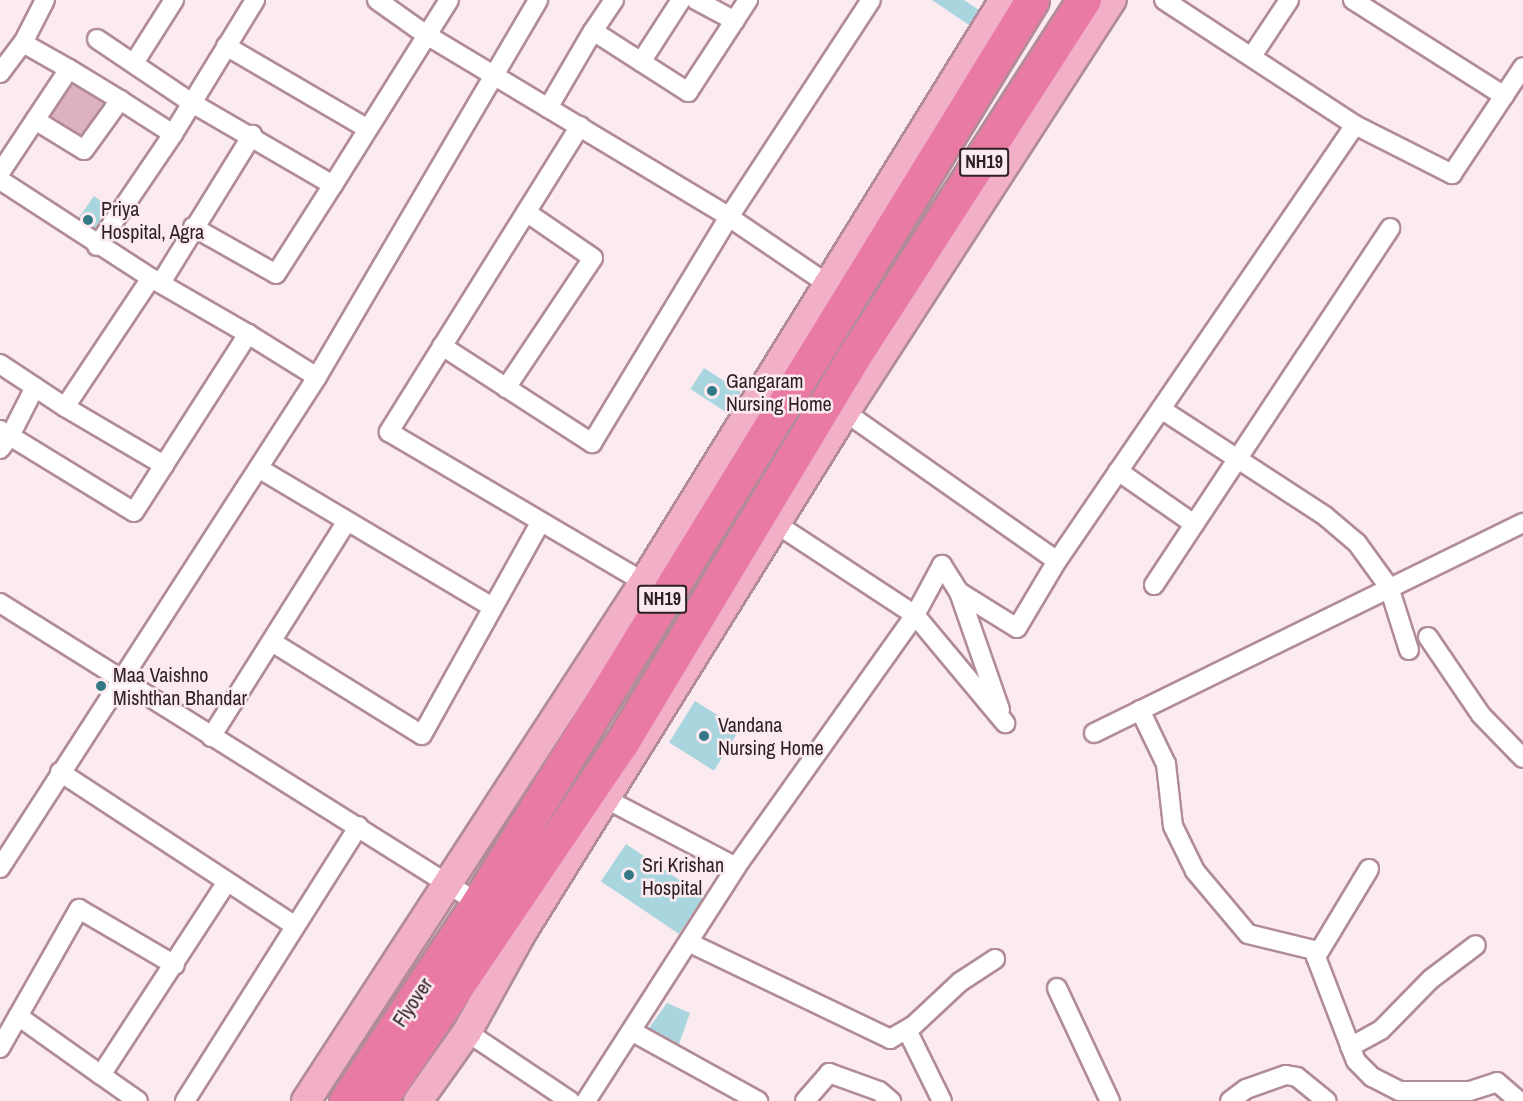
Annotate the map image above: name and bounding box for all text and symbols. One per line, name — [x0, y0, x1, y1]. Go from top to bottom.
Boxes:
road number: NH19 — [958, 147, 1010, 177]
place label: Priya Hospital, Agra — [101, 196, 205, 243]
marker: Priya Hospital, Agra — [79, 211, 97, 229]
place label: Gangaram Nursing Home — [726, 368, 832, 415]
marker: Gangaram Nursing Home — [703, 382, 721, 400]
road number: NH19 — [636, 584, 688, 614]
place label: Maa Vaishno Mishthan Bhandar — [113, 662, 247, 709]
marker: Maa Vaishno Mishthan Bhandar — [94, 679, 108, 693]
place label: Vandana Nursing Home — [718, 712, 824, 759]
marker: Vandana Nursing Home — [695, 727, 713, 745]
place label: Sri Krishan Hospital — [642, 852, 724, 899]
marker: Sri Krishan Hospital — [620, 866, 638, 884]
street label: Flyover — [387, 973, 437, 1031]

